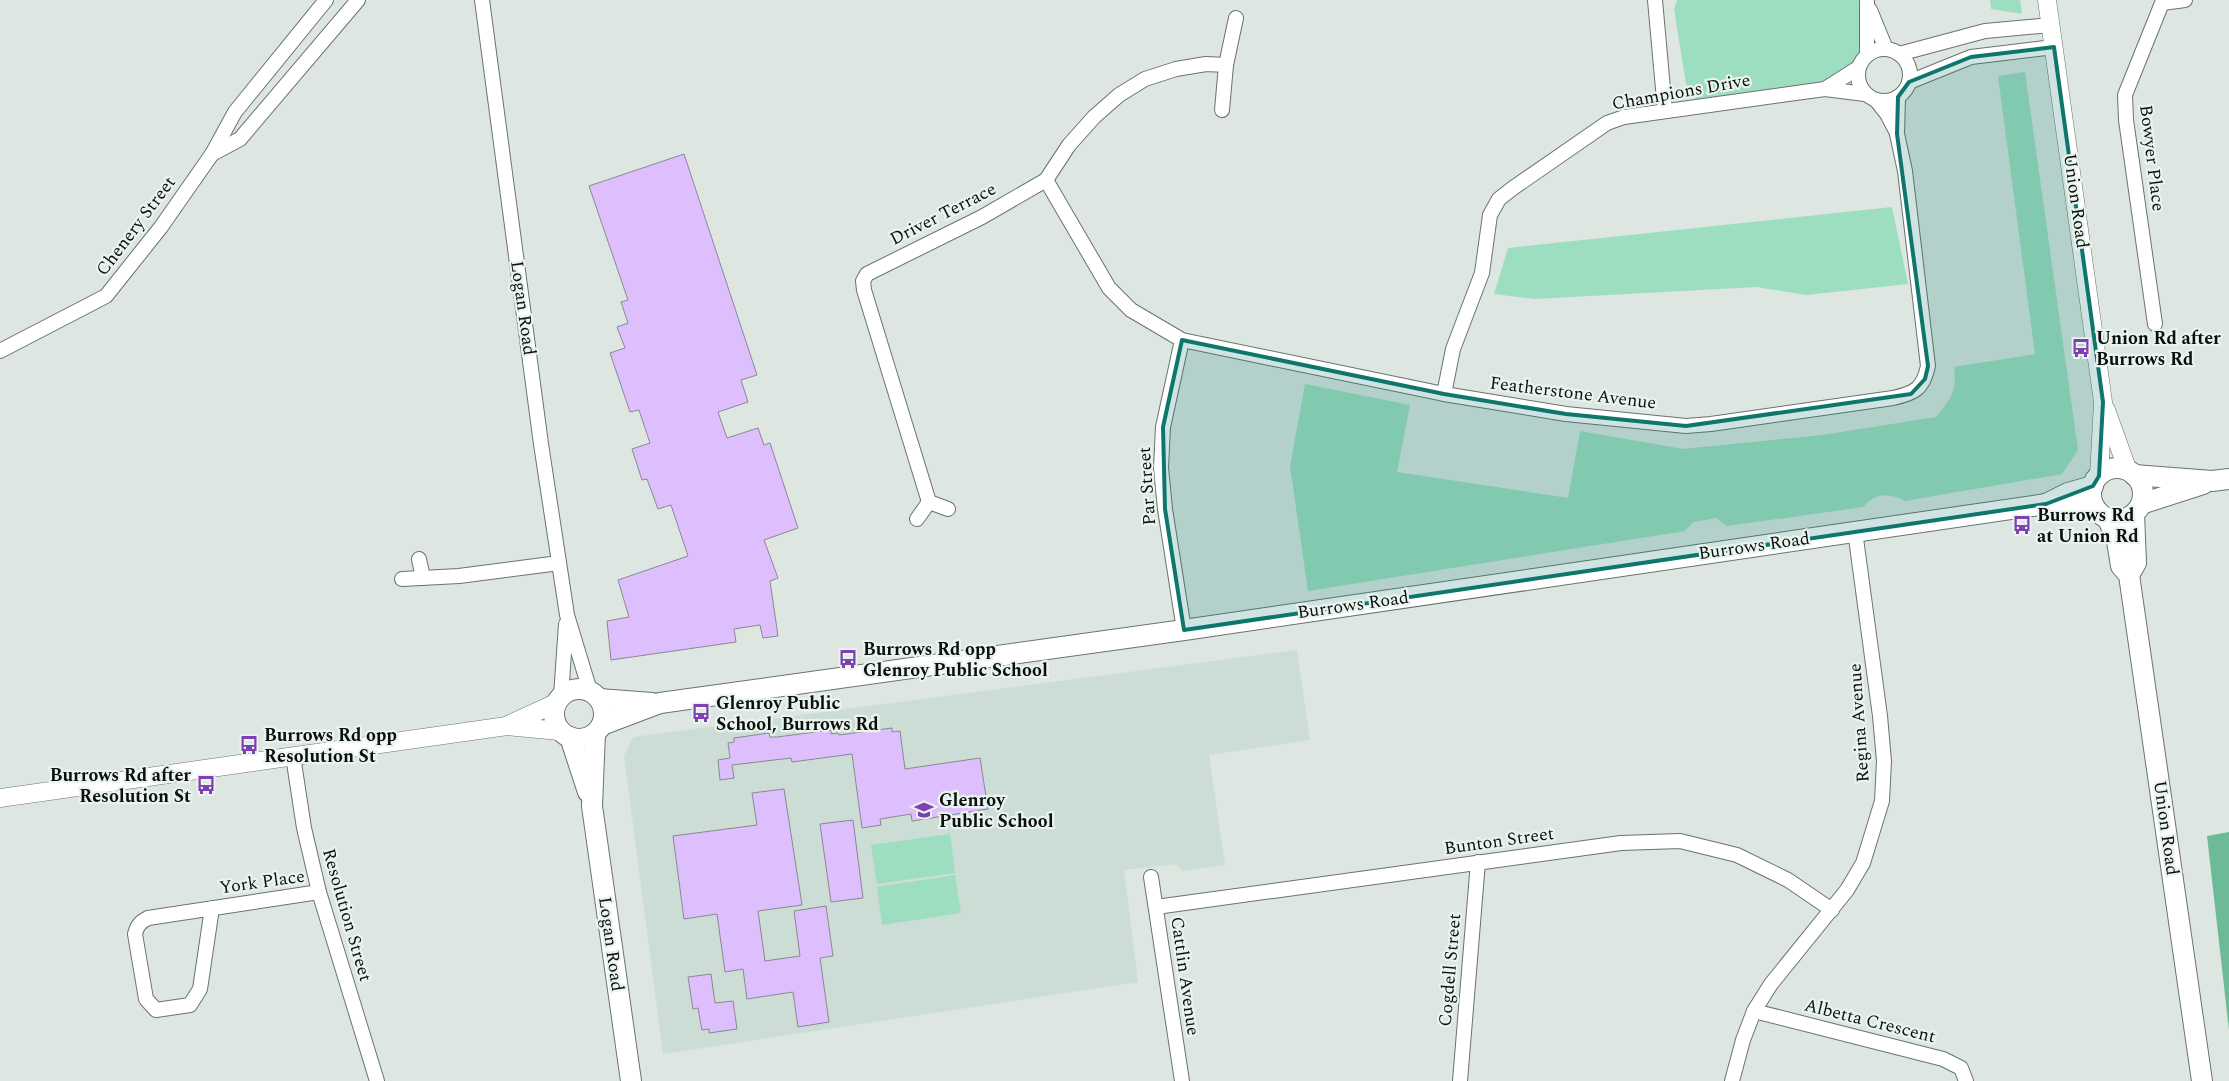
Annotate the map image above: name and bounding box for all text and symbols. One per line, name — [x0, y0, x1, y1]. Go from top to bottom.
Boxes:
street label: Champions Drive — [1610, 67, 1752, 117]
street label: Bowyer Place — [2132, 103, 2172, 213]
street label: Union Road — [2056, 152, 2096, 250]
street label: Chenery Street — [89, 170, 183, 282]
street label: Driver Terrace — [885, 176, 1001, 252]
street label: Logan Road — [503, 259, 543, 357]
place label: Union Rd after Burrows Rd — [2096, 325, 2221, 373]
bus stop icon: Union Rd after Burrows Rd — [2070, 337, 2092, 359]
street label: Featherstone Avenue — [1488, 369, 1658, 417]
street label: Par Street — [1131, 446, 1163, 526]
place label: Burrows Rd at Union Rd — [2037, 502, 2139, 550]
bus stop icon: Burrows Rd at Union Rd — [2011, 514, 2033, 536]
street label: Burrows Road — [1696, 525, 1812, 567]
street label: Burrows Road — [1295, 584, 1411, 626]
place label: Burrows Rd opp Glenroy Public School — [863, 636, 1048, 684]
bus stop icon: Burrows Rd opp Glenroy Public School — [837, 648, 859, 670]
street label: Regina Avenue — [1841, 663, 1877, 783]
place label: Glenroy Public School, Burrows Rd — [716, 690, 879, 738]
bus stop icon: Glenroy Public School, Burrows Rd — [690, 702, 712, 724]
place label: Burrows Rd opp Resolution St — [264, 722, 397, 770]
bus stop icon: Burrows Rd opp Resolution St — [238, 734, 260, 756]
place label: Burrows Rd after Resolution St — [50, 762, 191, 810]
bus stop icon: Burrows Rd after Resolution St — [195, 774, 217, 796]
street label: Union Road — [2146, 779, 2186, 877]
place label: Glenroy Public School — [939, 787, 1054, 835]
school or university icon: Glenroy Public School — [913, 799, 935, 821]
street label: Bunton Street — [1442, 820, 1556, 862]
street label: Resolution Street — [315, 845, 379, 985]
street label: York Place — [218, 863, 306, 901]
street label: Logan Road — [591, 895, 631, 993]
street label: Cogdell Street — [1432, 912, 1468, 1028]
street label: Cattlin Avenue — [1163, 915, 1207, 1037]
street label: Albetta Crescent — [1802, 992, 1938, 1050]

